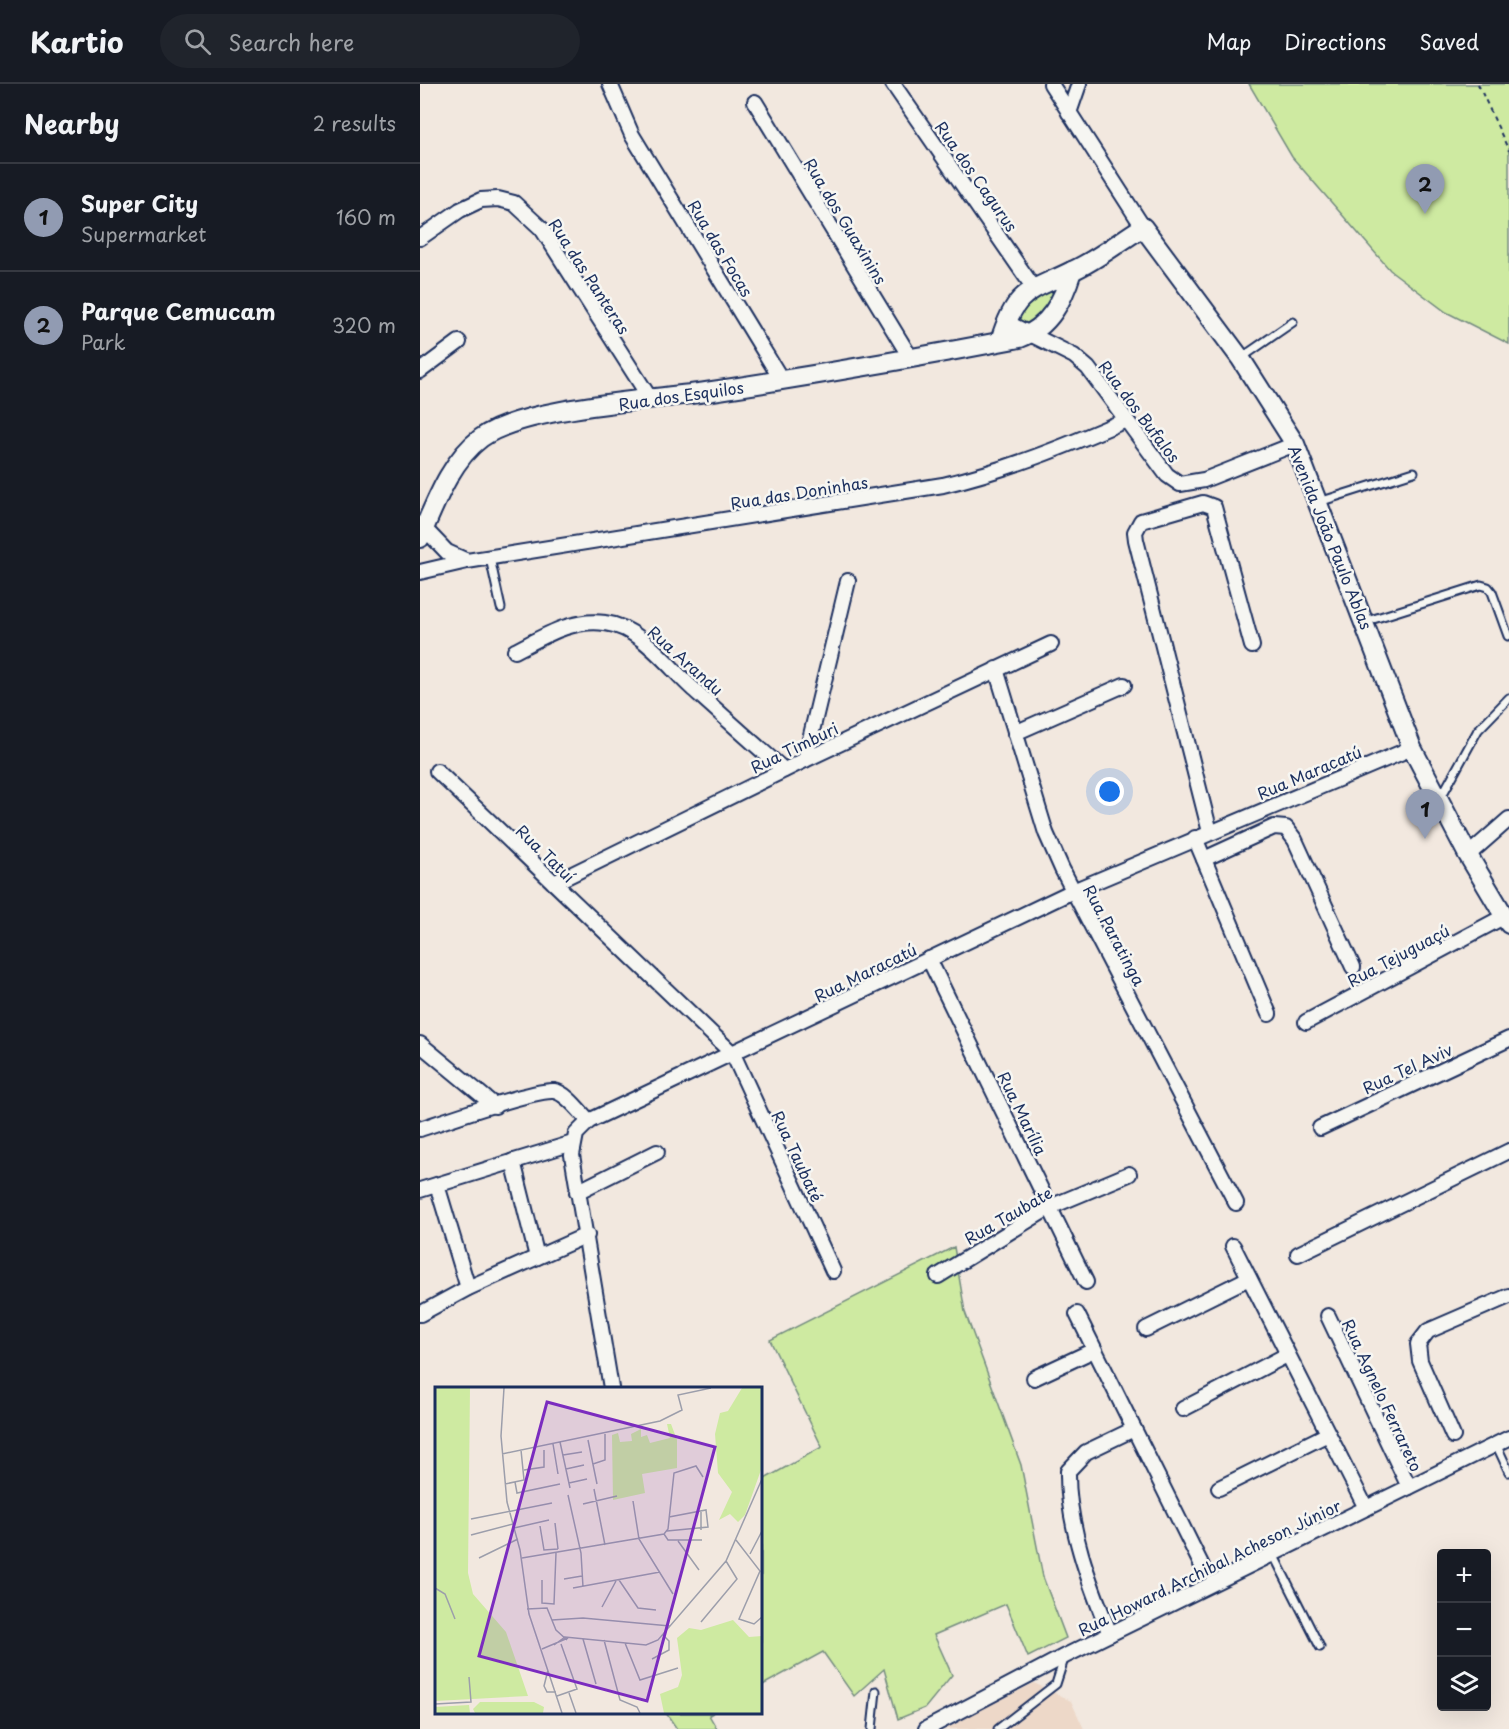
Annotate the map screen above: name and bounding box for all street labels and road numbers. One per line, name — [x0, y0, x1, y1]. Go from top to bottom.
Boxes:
street label: Rua dos Cagurus — [930, 116, 1024, 236]
street label: Rua dos Guaxinins — [799, 153, 893, 289]
street label: Rua das Focas — [683, 195, 759, 301]
street label: Rua das Panteras — [544, 213, 636, 339]
street label: Rua dos Bufalos — [1094, 355, 1186, 467]
street label: Rua dos Esquilos — [617, 374, 745, 416]
street label: Avenida João Paulo Ablas — [1283, 441, 1379, 633]
street label: Rua das Doninhas — [729, 469, 869, 515]
street label: Rua Arandu — [643, 620, 729, 700]
street label: Rua Timburi — [746, 715, 842, 779]
street label: Rua Maracatú — [1253, 739, 1365, 805]
street label: Rua Tatuí — [511, 819, 581, 888]
street label: Rua Paratinga — [1078, 880, 1152, 991]
street label: Rua Tejuguaçú — [1343, 918, 1453, 992]
street label: Rua Maracatú — [810, 937, 920, 1007]
street label: Rua Tel Aviv — [1358, 1036, 1456, 1099]
street label: Rua Marília — [992, 1067, 1054, 1159]
street label: Rua Taubaté — [766, 1107, 830, 1205]
street label: Rua Taubate — [960, 1180, 1056, 1250]
street label: Rua Agnelo Ferrareto — [1337, 1315, 1429, 1475]
street label: Rua Howard Archibal Acheson Júnior — [1074, 1492, 1345, 1641]

